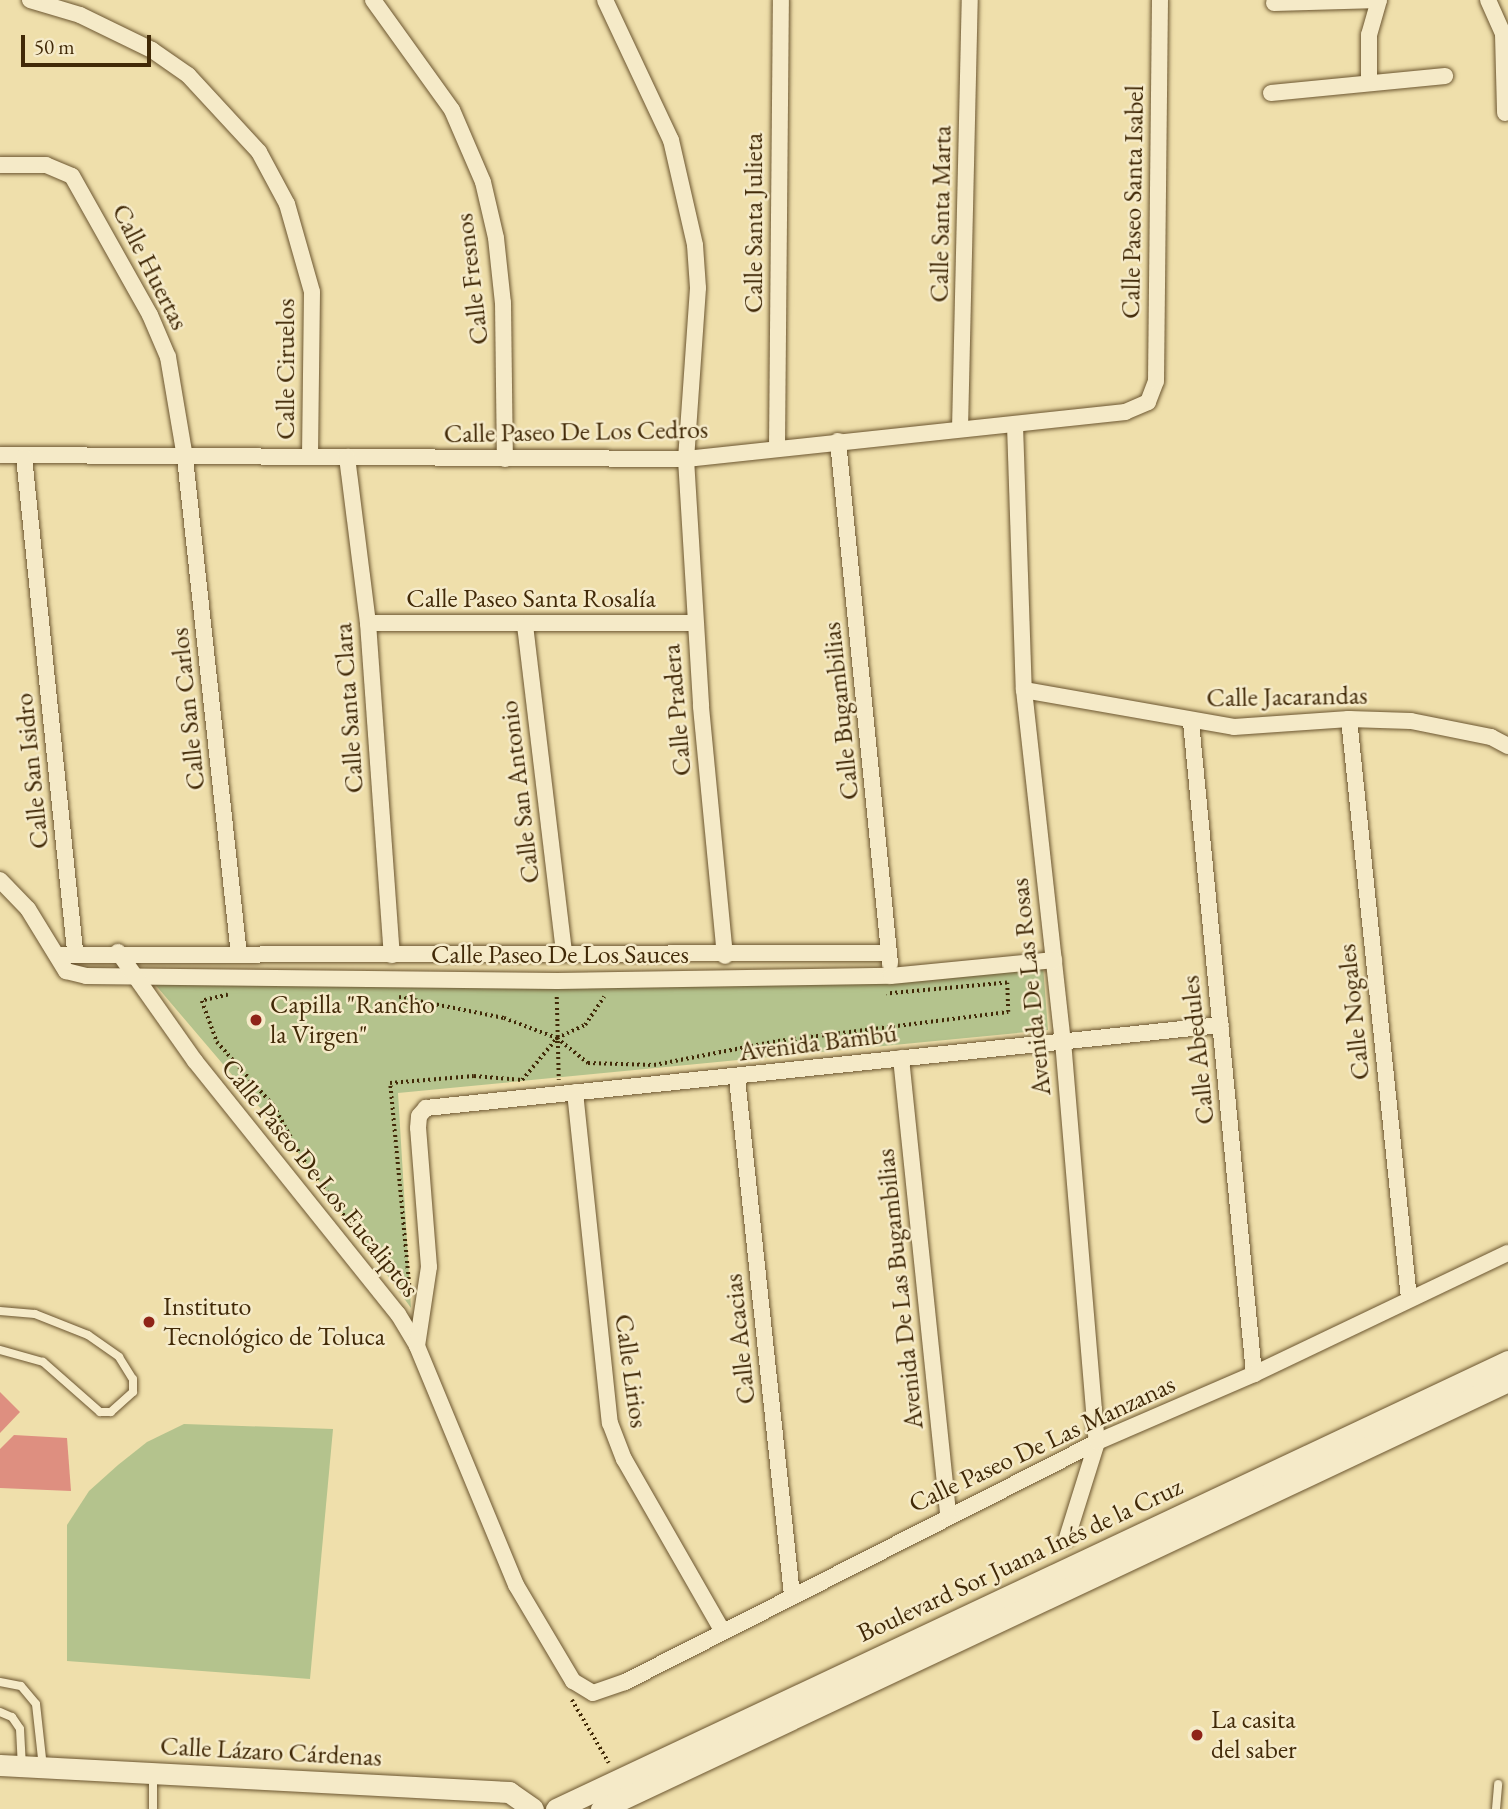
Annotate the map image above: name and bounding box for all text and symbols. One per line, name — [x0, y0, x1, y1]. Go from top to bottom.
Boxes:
scale bar — [24, 21, 154, 65]
text: 50 m — [34, 33, 75, 60]
street label: Calle Paseo Santa Isabel — [1115, 85, 1151, 319]
street label: Calle Santa Marta — [924, 125, 958, 303]
street label: Calle Santa Julieta — [738, 133, 770, 313]
street label: Calle Huertas — [105, 199, 195, 335]
street label: Calle Fresnos — [448, 211, 496, 347]
street label: Calle Ciruelos — [270, 298, 302, 440]
street label: Calle Paseo De Los Cedros — [444, 414, 708, 450]
street label: Calle Paseo Santa Rosalía — [406, 583, 656, 615]
street label: Calle Bugambilias — [816, 621, 866, 801]
street label: Calle Santa Clara — [327, 622, 371, 794]
street label: Calle San Carlos — [164, 626, 212, 792]
street label: Calle Pradera — [656, 643, 698, 777]
street label: Calle Jacarandas — [1206, 680, 1368, 714]
street label: Calle San Isidro — [8, 692, 56, 850]
street label: Calle San Antonio — [493, 699, 547, 885]
street label: Avenida De Las Rosas — [1004, 877, 1058, 1097]
street label: Calle Paseo De Los Sauces — [431, 939, 689, 971]
street label: Calle Nogales — [1331, 942, 1377, 1082]
street label: Calle Abedules — [1175, 974, 1221, 1126]
place label: Capilla "Rancho la Virgen" — [270, 989, 435, 1050]
marker: Capilla "Rancho la Virgen" — [248, 1012, 264, 1028]
street label: Avenida Bambú — [737, 1018, 899, 1068]
street label: Calle Paseo De Los Eucaliptos — [214, 1053, 426, 1303]
street label: Avenida De Las Bugambilias — [870, 1147, 930, 1431]
street label: Calle Acacias — [718, 1272, 762, 1406]
place label: Instituto Tecnológico de Toluca — [163, 1291, 385, 1352]
street label: Calle Lirios — [608, 1312, 654, 1430]
marker: Instituto Tecnológico de Toluca — [141, 1314, 157, 1330]
street label: Calle Paseo De Las Manzanas — [904, 1369, 1180, 1519]
street label: Boulevard Sor Juana Inés de la Cruz — [853, 1471, 1187, 1649]
place label: La casita del saber — [1211, 1704, 1297, 1766]
marker: La casita del saber — [1189, 1727, 1205, 1743]
street label: Calle Lázaro Cárdenas — [159, 1731, 383, 1773]

